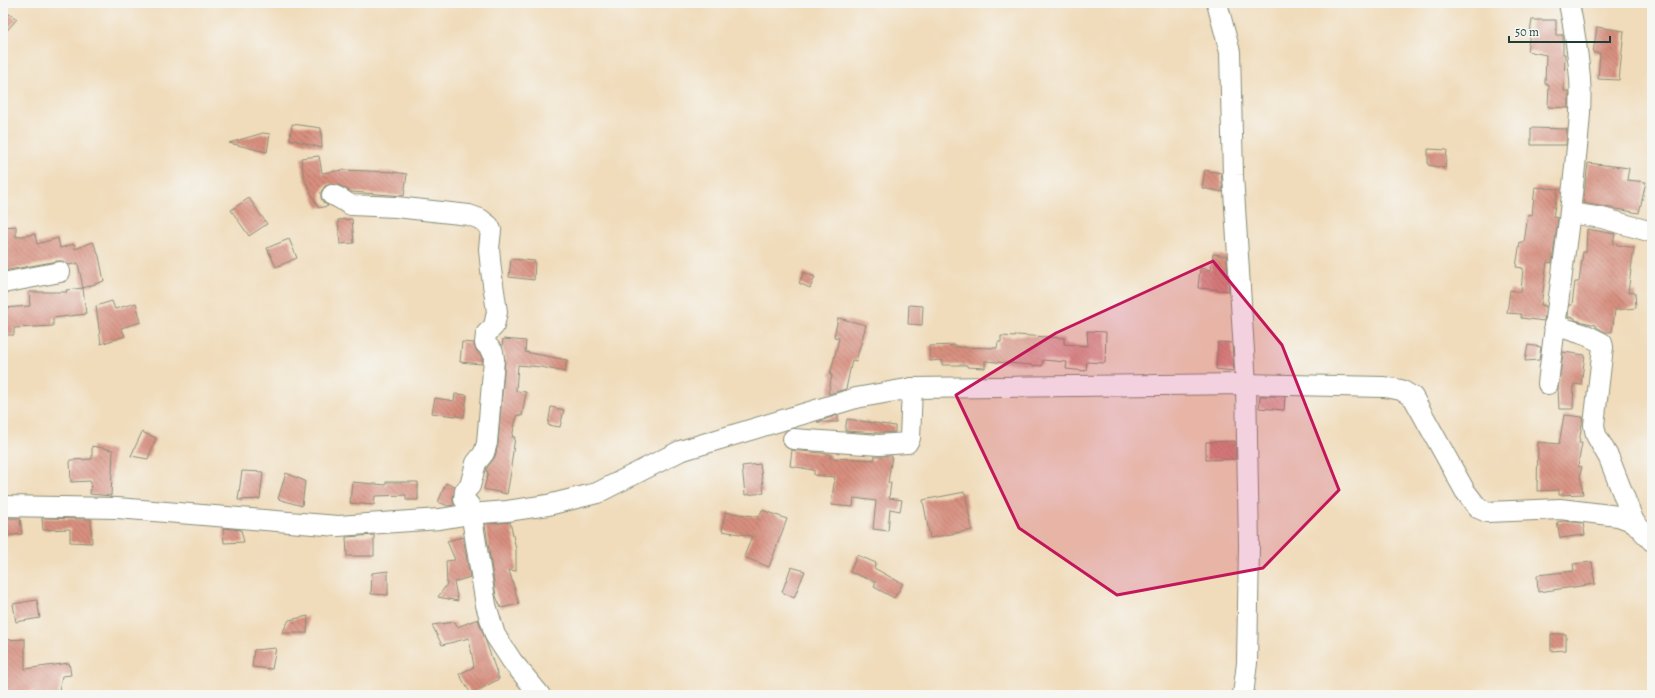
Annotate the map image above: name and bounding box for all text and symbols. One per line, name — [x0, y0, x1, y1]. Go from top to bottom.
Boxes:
scale bar — [1509, 18, 1610, 44]
text: 50 m — [1515, 24, 1539, 40]

